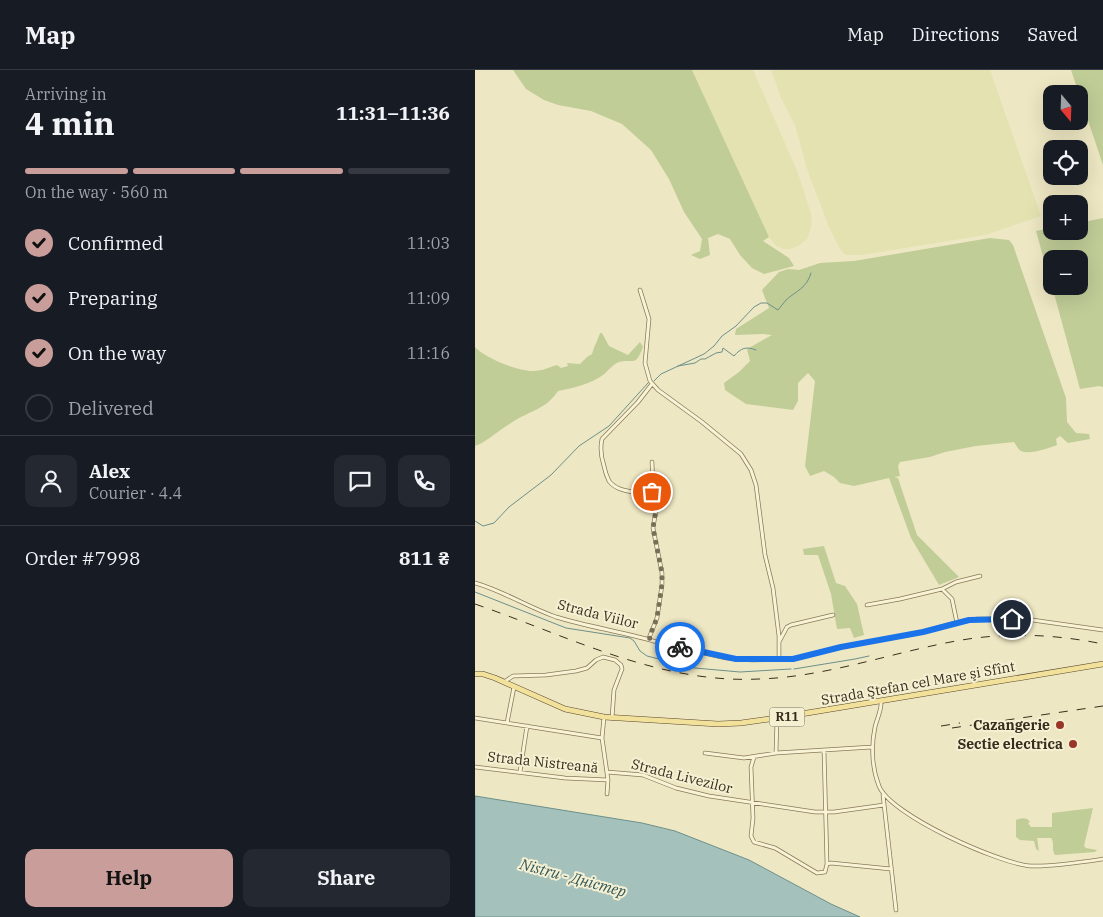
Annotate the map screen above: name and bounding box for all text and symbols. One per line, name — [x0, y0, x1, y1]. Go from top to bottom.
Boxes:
text: Map — [25, 19, 75, 51]
text: Map — [847, 23, 884, 46]
text: Directions — [912, 23, 1000, 46]
text: Saved — [1028, 23, 1078, 46]
text: Arriving in — [25, 84, 107, 104]
north arrow — [1043, 85, 1087, 130]
map controls — [1043, 85, 1088, 295]
text: 11:31–11:36 — [336, 101, 450, 125]
text: 4 min — [25, 102, 115, 144]
button: locate — [1043, 140, 1088, 185]
text: On the way · 560 m — [25, 182, 168, 202]
button: + — [1043, 195, 1088, 240]
icon: check — [25, 229, 53, 257]
text: Confirmed — [68, 231, 163, 255]
text: 11:03 — [407, 233, 450, 253]
button: − — [1043, 250, 1088, 295]
icon: check — [25, 284, 53, 312]
text: Preparing — [68, 286, 157, 310]
text: 11:09 — [407, 288, 450, 308]
icon: check — [25, 339, 53, 367]
text: On the way — [68, 341, 166, 365]
text: 11:16 — [407, 343, 450, 363]
text: Delivered — [68, 396, 154, 420]
button: person — [25, 455, 77, 507]
button: chat — [334, 455, 386, 507]
button: phone — [398, 455, 450, 507]
text: Alex — [89, 459, 130, 483]
pin — [631, 471, 673, 513]
icon: bag — [638, 478, 666, 506]
text: Courier · 4.4 — [89, 483, 182, 503]
text: Order #7998 — [25, 546, 140, 570]
text: 811 ₴ — [399, 546, 450, 570]
street label: Strada Viilor — [556, 595, 641, 633]
pin — [991, 598, 1033, 640]
icon: home — [998, 605, 1026, 633]
courier — [655, 622, 705, 672]
icon: bike — [666, 633, 694, 661]
street label: Strada Ştefan cel Mare şi Sfînt — [820, 657, 1016, 709]
road number: R11 — [769, 708, 805, 726]
place label: Cazangerie — [973, 716, 1050, 734]
marker: Cazangerie — [1054, 719, 1066, 731]
place label: Sectie electrica — [957, 735, 1063, 753]
marker: Sectie electrica — [1067, 738, 1079, 750]
street label: Strada Nistreană — [487, 747, 600, 777]
street label: Strada Livezilor — [629, 755, 735, 797]
button: Help — [25, 849, 233, 907]
button: Share — [243, 849, 450, 907]
water label: Nistru - Дністер — [517, 854, 628, 901]

